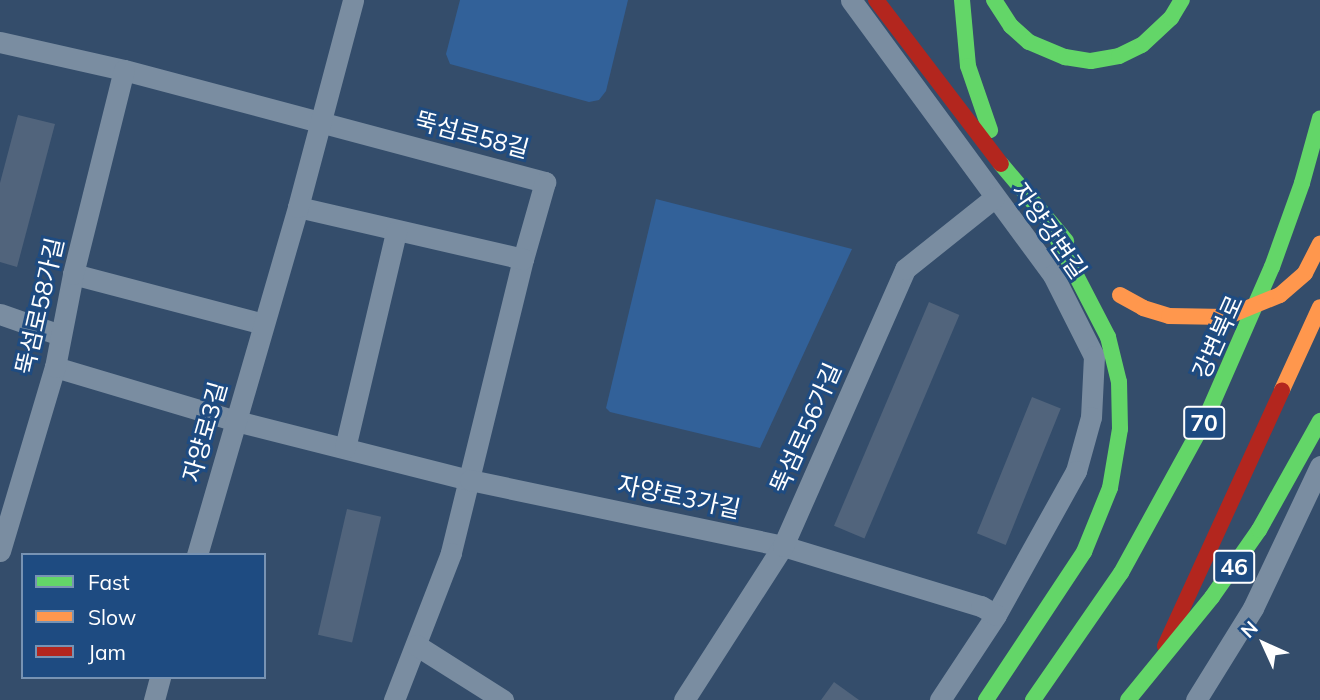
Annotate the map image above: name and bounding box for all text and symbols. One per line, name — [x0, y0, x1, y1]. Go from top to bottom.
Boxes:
street label: 뚝섬로58길 — [412, 106, 532, 164]
street label: 자양강변길 — [1006, 178, 1092, 284]
street label: 뚝섬로58가길 — [10, 235, 70, 377]
street label: 강변북로 — [1187, 291, 1249, 383]
street label: 뚝섬로56가길 — [765, 359, 847, 497]
street label: 자양로3길 — [177, 379, 233, 485]
road number: 70 — [1183, 404, 1225, 442]
street label: 자양로3가길 — [615, 470, 743, 524]
road number: 46 — [1213, 548, 1255, 586]
legend — [21, 553, 266, 679]
text: Fast — [88, 569, 130, 595]
text: Slow — [88, 604, 136, 630]
north arrow — [1229, 609, 1299, 679]
text: N — [1236, 616, 1263, 643]
text: Jam — [88, 639, 126, 665]

